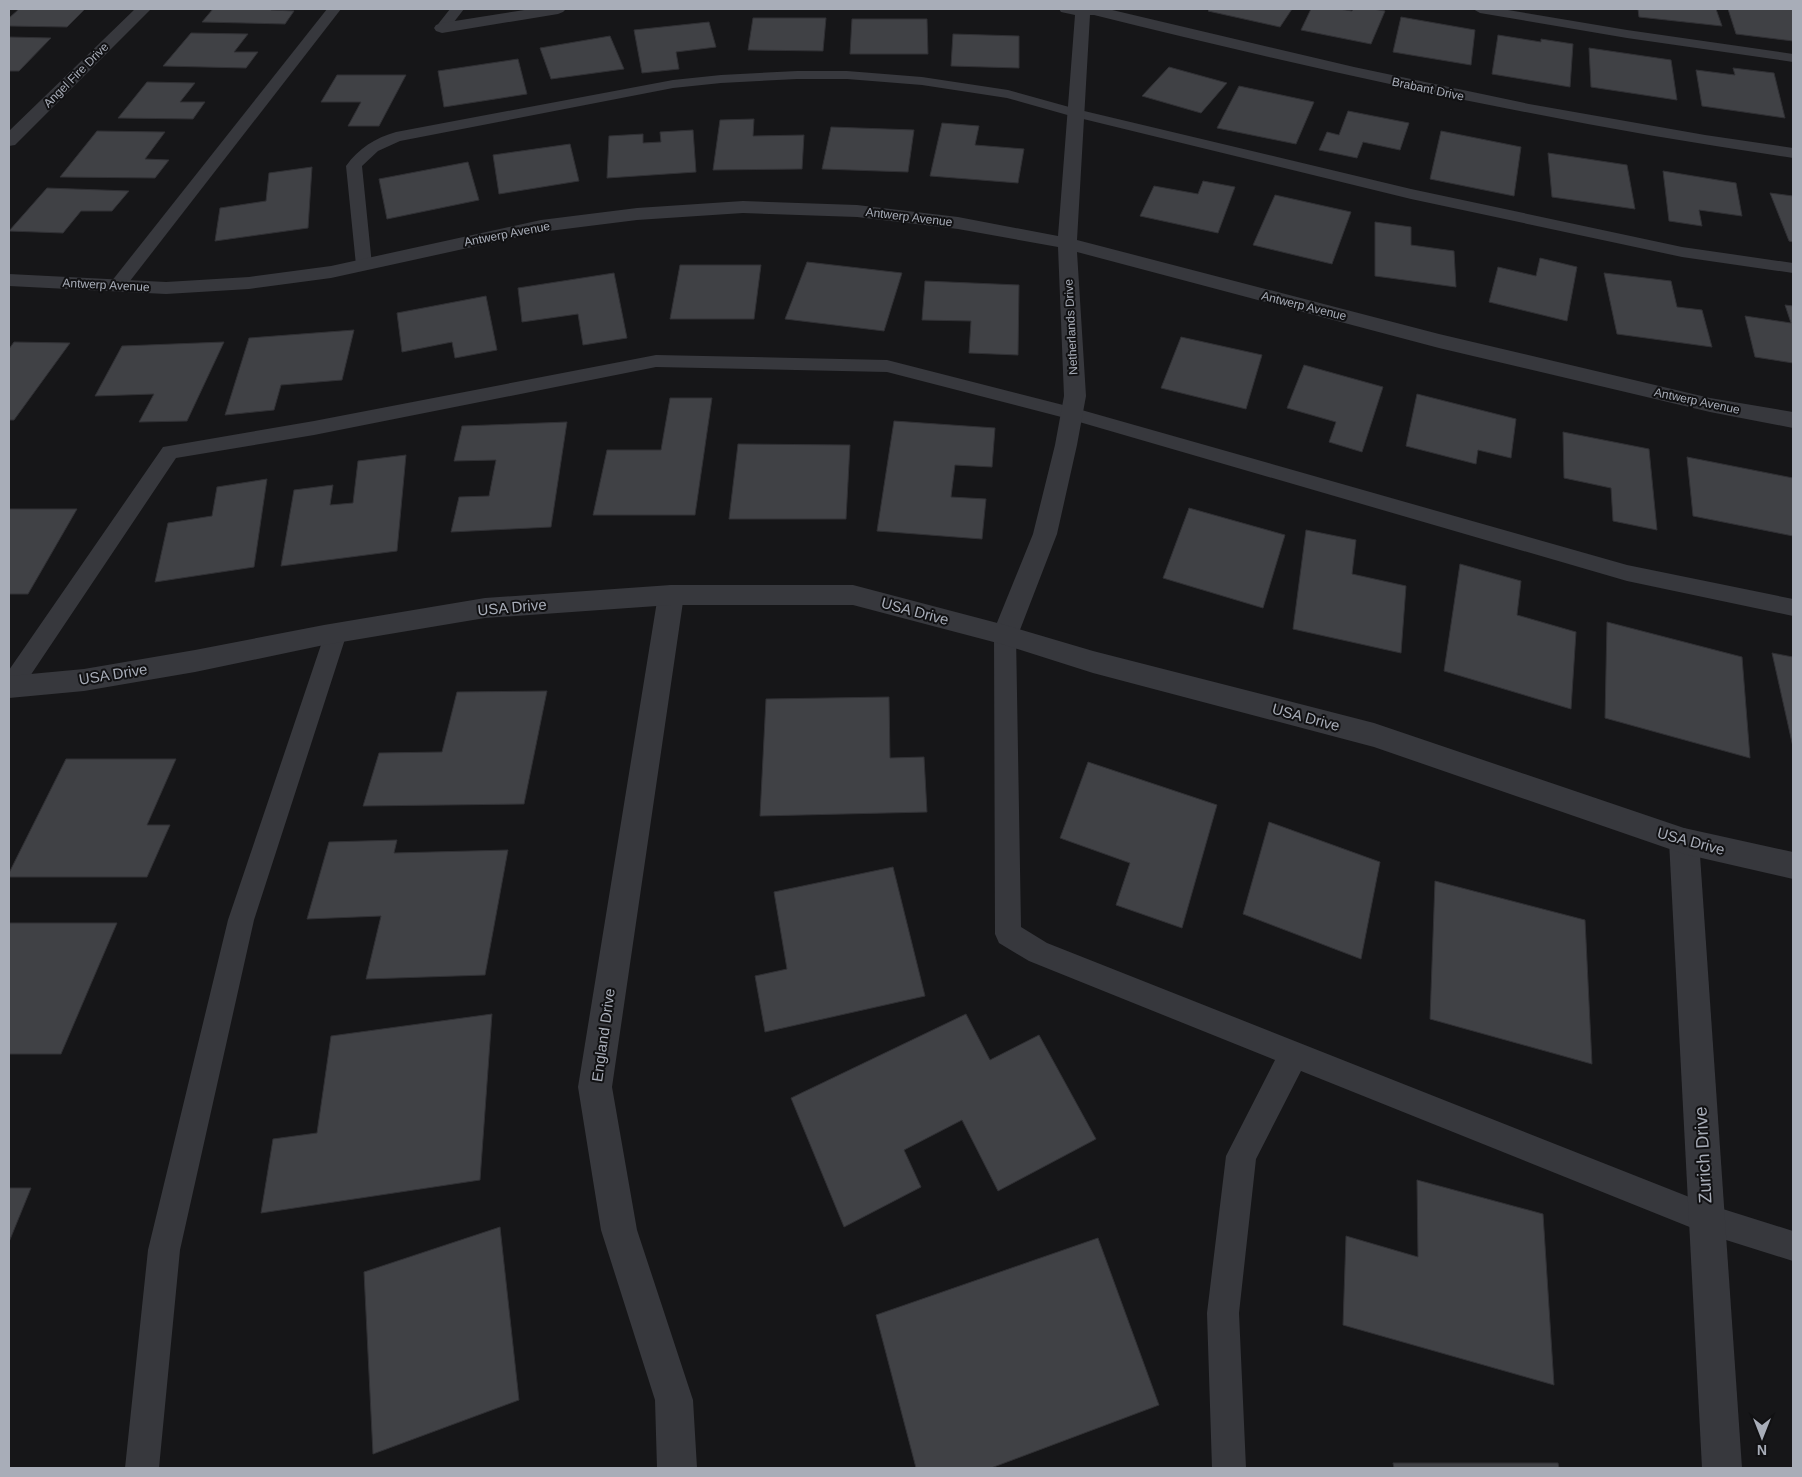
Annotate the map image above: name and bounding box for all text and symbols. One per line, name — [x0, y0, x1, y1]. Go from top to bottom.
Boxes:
street label: Angel Fire Drive — [41, 39, 112, 110]
street label: Brabant Drive — [1391, 75, 1466, 104]
street label: Antwerp Avenue — [865, 205, 953, 229]
street label: Antwerp Avenue — [463, 219, 551, 249]
street label: Antwerp Avenue — [62, 276, 150, 294]
street label: Netherlands Drive — [1061, 278, 1081, 375]
street label: Antwerp Avenue — [1260, 289, 1348, 323]
street label: Antwerp Avenue — [1653, 385, 1741, 417]
street label: USA Drive — [879, 594, 951, 628]
street label: USA Drive — [477, 596, 547, 618]
street label: USA Drive — [78, 660, 148, 688]
street label: USA Drive — [1270, 700, 1342, 734]
street label: USA Drive — [1655, 824, 1727, 858]
street label: England Drive — [588, 987, 618, 1083]
street label: Zurich Drive — [1690, 1106, 1716, 1204]
north arrow — [1737, 1412, 1787, 1462]
text: N — [1757, 1442, 1767, 1458]

